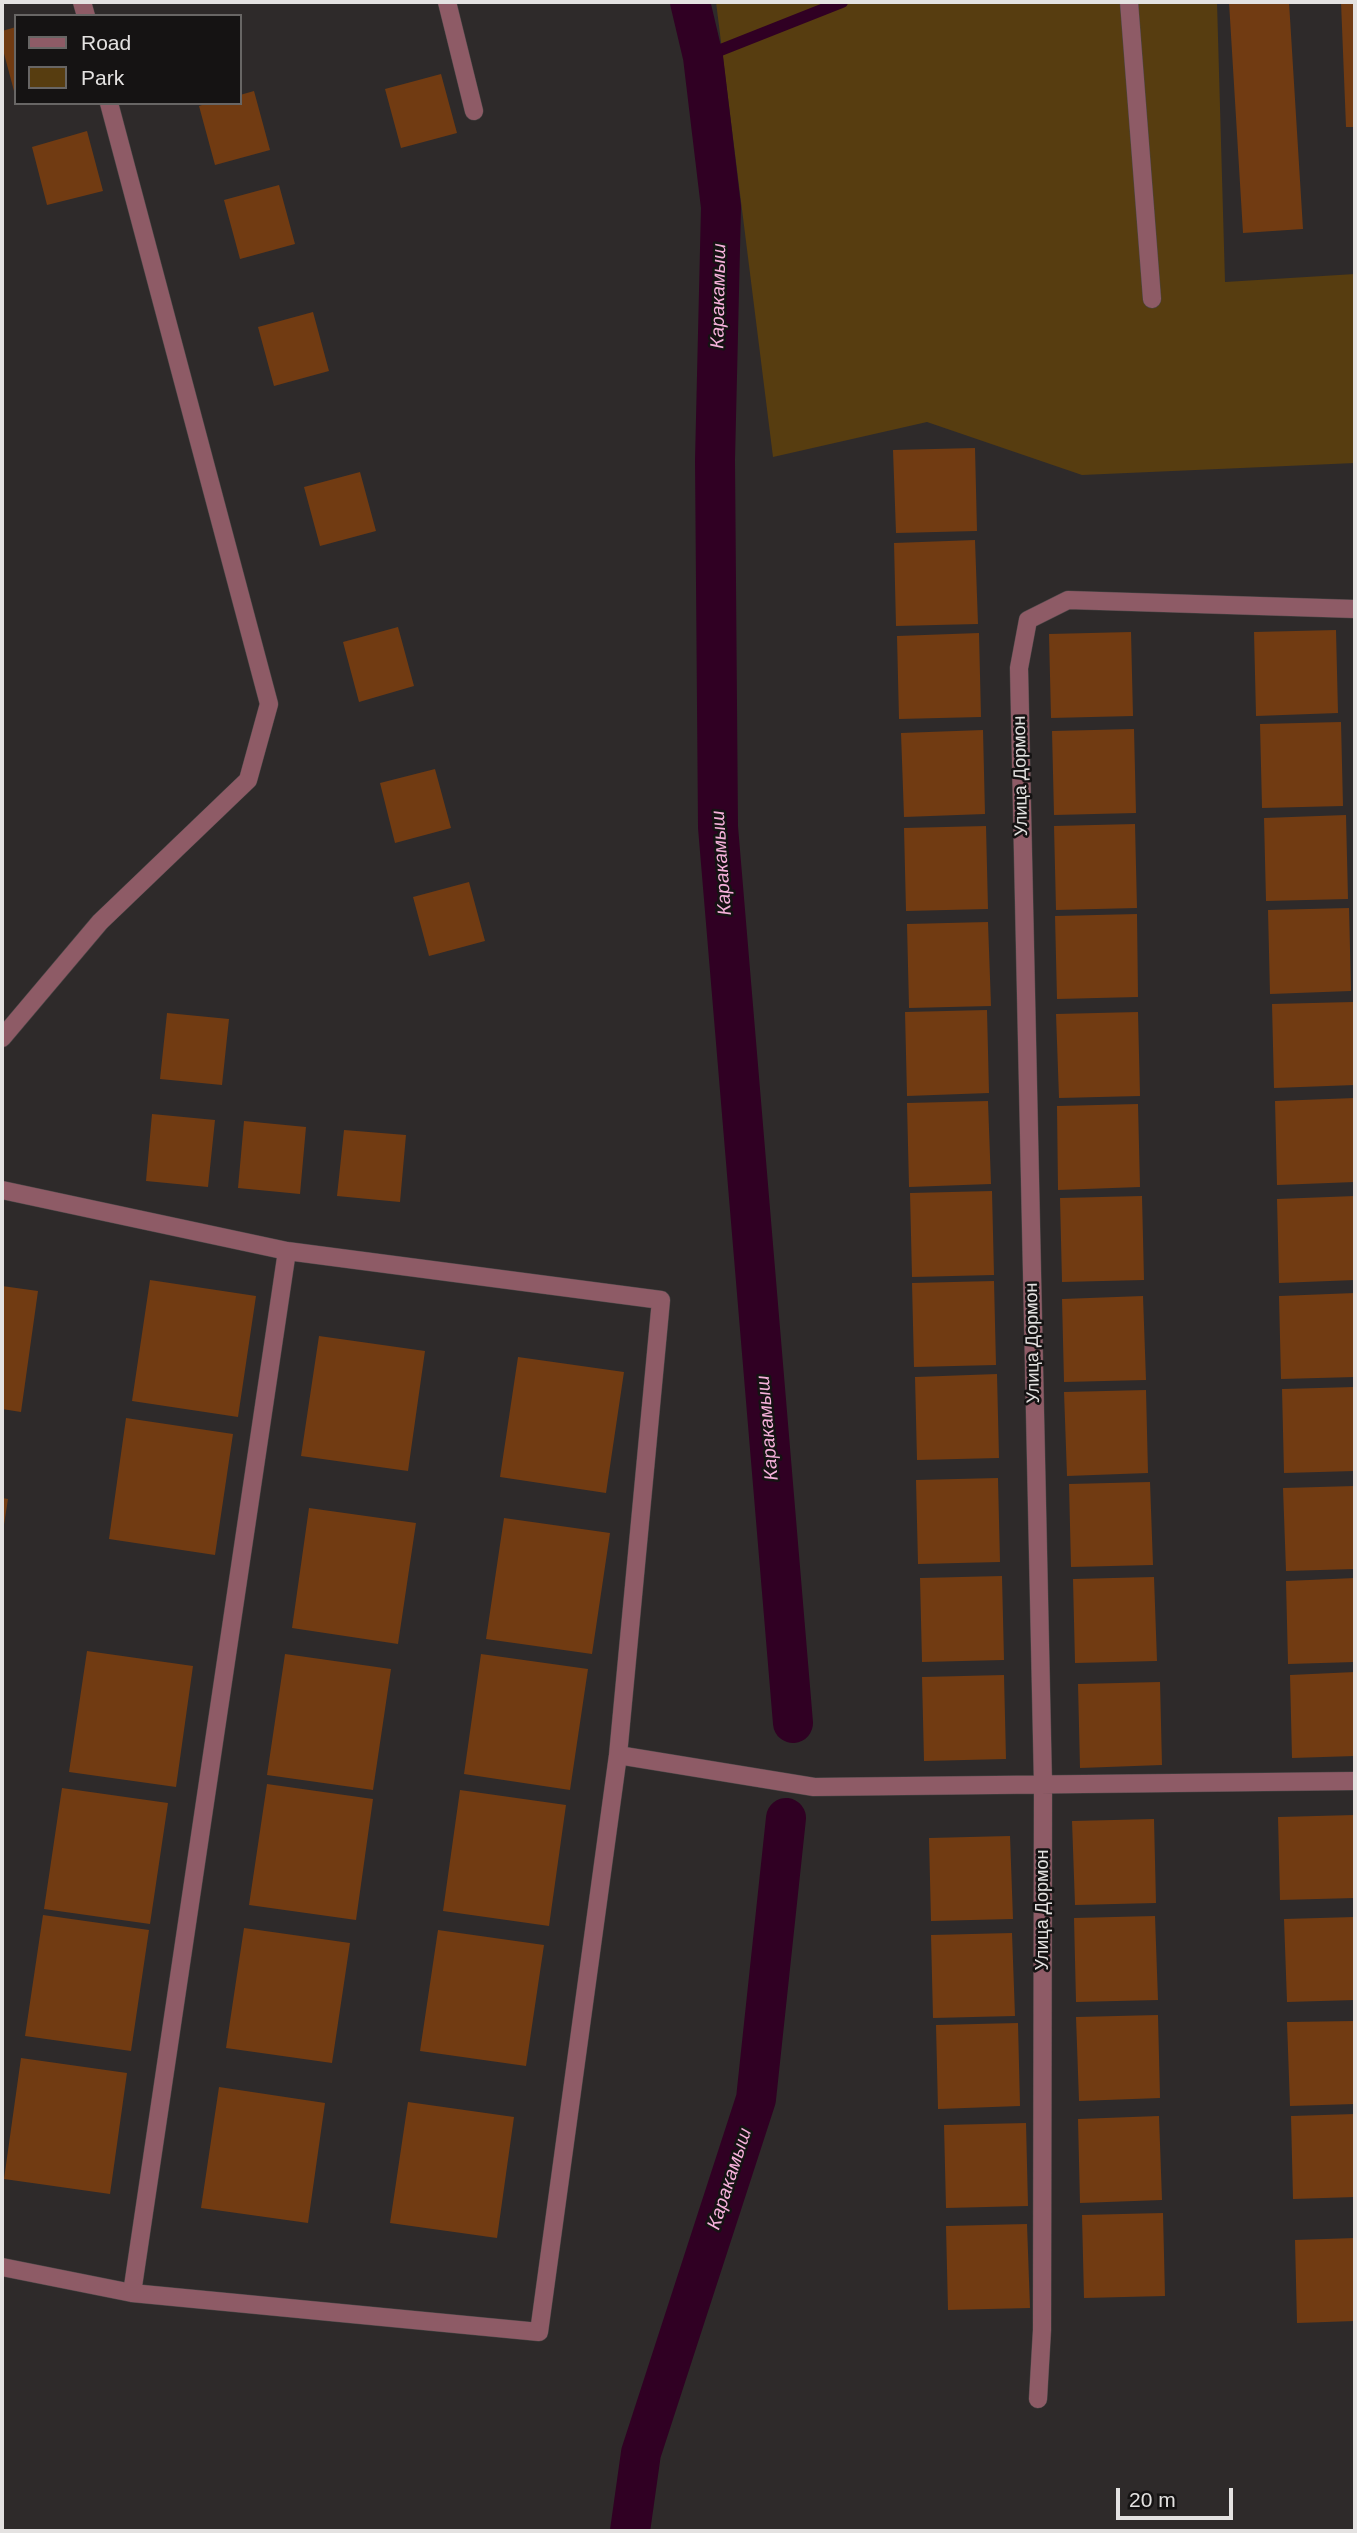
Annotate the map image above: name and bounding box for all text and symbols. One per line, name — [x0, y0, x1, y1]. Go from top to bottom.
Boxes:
legend — [14, 14, 242, 105]
text: Road — [81, 31, 131, 54]
text: Park — [81, 66, 124, 89]
water label: Каракамыш — [707, 243, 731, 349]
street label: Улица Дормон — [1009, 715, 1033, 837]
water label: Каракамыш — [707, 810, 737, 916]
street label: Улица Дормон — [1021, 1282, 1045, 1404]
water label: Каракамыш — [752, 1375, 784, 1481]
street label: Улица Дормон — [1032, 1850, 1054, 1970]
water label: Каракамыш — [703, 2125, 757, 2233]
scale bar — [1119, 2474, 1236, 2518]
text: 20 m — [1129, 2488, 1176, 2511]

